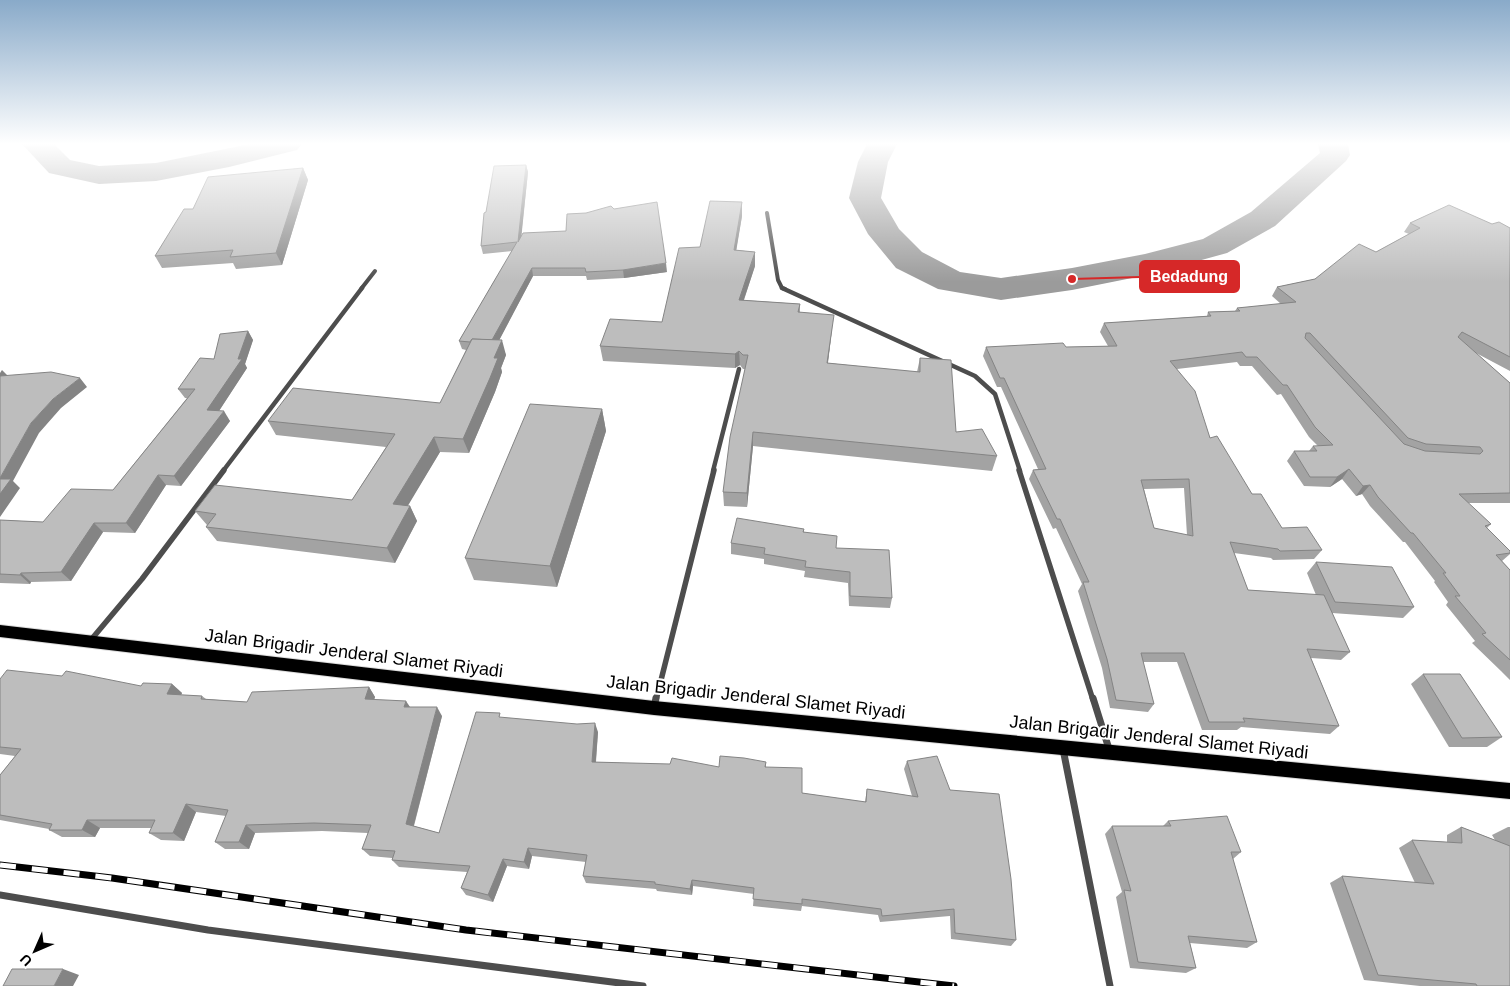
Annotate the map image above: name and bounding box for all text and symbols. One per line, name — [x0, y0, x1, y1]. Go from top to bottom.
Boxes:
callout: Bedadung — [1140, 261, 1239, 292]
text: Bedadung — [1150, 268, 1228, 285]
street label: Jalan Brigadir Jenderal Slamet Riyadi — [204, 625, 504, 681]
street label: Jalan Brigadir Jenderal Slamet Riyadi — [606, 671, 906, 723]
street label: Jalan Brigadir Jenderal Slamet Riyadi — [1009, 711, 1309, 763]
north arrow — [10, 926, 60, 976]
text: U — [17, 951, 35, 969]

